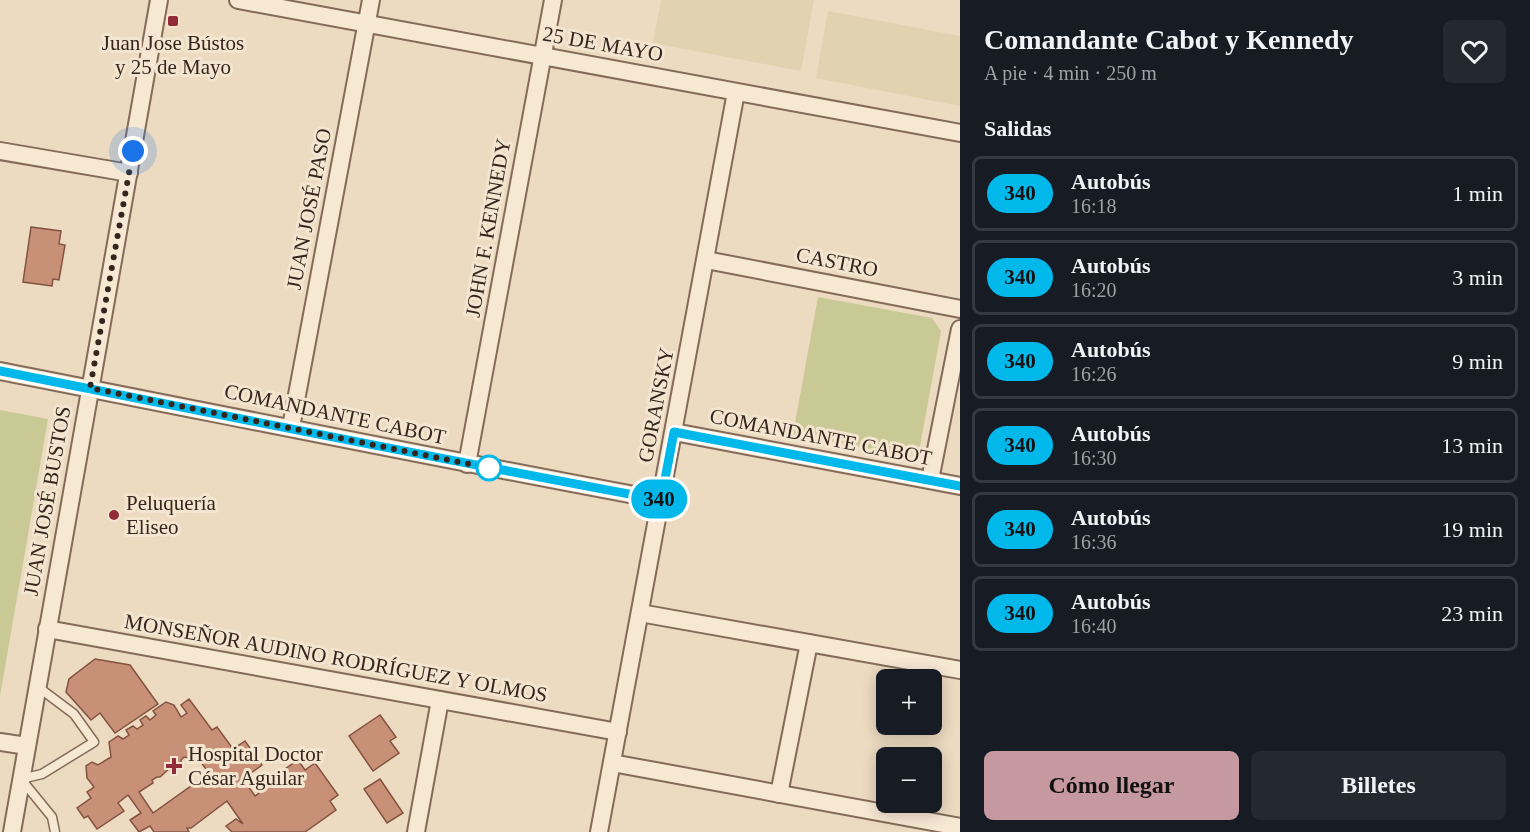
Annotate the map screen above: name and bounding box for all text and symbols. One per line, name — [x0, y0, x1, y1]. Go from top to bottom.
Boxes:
marker: Juan Jose Bústos y 25 de Mayo — [166, 14, 180, 28]
button: heart — [1443, 20, 1506, 83]
street label: 25 DE MAYO — [541, 22, 665, 66]
text: Comandante Cabot y Kennedy — [984, 24, 1353, 55]
place label: Juan Jose Bústos y 25 de Mayo — [102, 31, 244, 79]
text: A pie · 4 min · 250 m — [984, 62, 1157, 84]
text: Salidas — [984, 116, 1051, 141]
street label: JUAN JOSÉ PASO — [282, 126, 336, 292]
your location — [118, 136, 148, 166]
street label: JOHN F. KENNEDY — [460, 137, 516, 319]
text: Autobús — [1071, 169, 1150, 194]
text: 340 — [1004, 181, 1036, 205]
text: 1 min — [1452, 181, 1503, 206]
text: 16:18 — [1071, 195, 1117, 217]
street label: CASTRO — [794, 242, 880, 282]
text: Autobús — [1071, 253, 1150, 278]
text: 340 — [1004, 265, 1036, 289]
text: 3 min — [1452, 265, 1503, 290]
text: 16:20 — [1071, 279, 1117, 301]
text: Autobús — [1071, 337, 1150, 362]
street label: GORANSKY — [633, 345, 679, 465]
text: 340 — [1004, 349, 1036, 373]
text: 9 min — [1452, 349, 1503, 374]
text: 16:26 — [1071, 363, 1117, 385]
street label: COMANDANTE CABOT — [222, 379, 448, 449]
street label: JUAN JOSÉ BUSTOS — [18, 404, 76, 598]
street label: COMANDANTE CABOT — [708, 404, 934, 470]
text: Autobús — [1071, 421, 1150, 446]
text: 340 — [1004, 433, 1036, 457]
text: 13 min — [1441, 433, 1503, 458]
text: 16:30 — [1071, 447, 1117, 469]
unlabelled marker — [476, 455, 502, 481]
line badge: 340 — [624, 480, 694, 518]
text: 340 — [643, 487, 675, 511]
place label: Peluquería Eliseo — [126, 491, 216, 539]
text: Autobús — [1071, 505, 1150, 530]
marker: Peluquería Eliseo — [107, 508, 121, 522]
text: 340 — [1004, 517, 1036, 541]
text: 19 min — [1441, 517, 1503, 542]
text: 16:36 — [1071, 531, 1117, 553]
text: Autobús — [1071, 589, 1150, 614]
text: 340 — [1004, 601, 1036, 625]
text: 23 min — [1441, 601, 1503, 626]
street label: MONSEÑOR AUDINO RODRÍGUEZ Y OLMOS — [123, 609, 549, 707]
text: 16:40 — [1071, 615, 1117, 637]
map controls — [876, 669, 942, 813]
button: + — [876, 669, 942, 735]
place label: Hospital Doctor César Aguilar — [188, 742, 323, 790]
button: − — [876, 747, 942, 813]
button: Cómo llegar — [984, 751, 1239, 820]
button: Billetes — [1251, 751, 1506, 820]
marker: Hospital Doctor César Aguilar — [165, 757, 183, 775]

